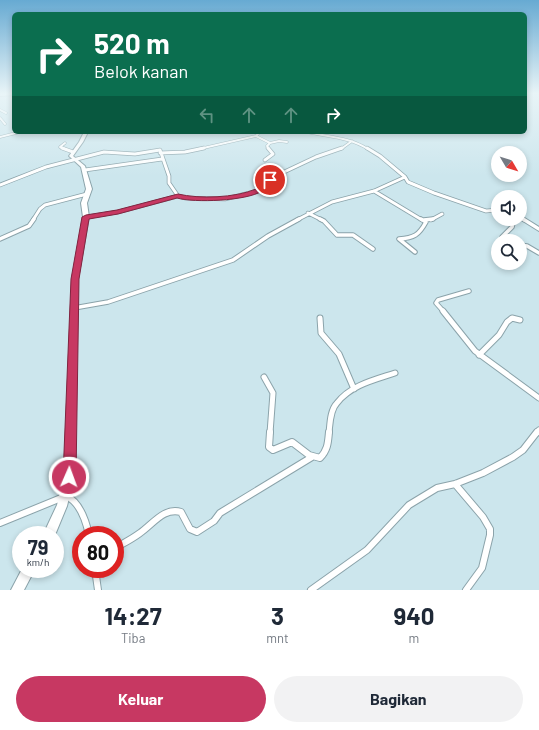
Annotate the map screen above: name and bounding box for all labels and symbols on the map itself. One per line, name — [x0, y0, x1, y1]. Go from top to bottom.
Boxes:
north arrow — [491, 146, 527, 182]
pin — [253, 163, 287, 197]
position arrow — [48, 456, 90, 498]
speed limit sign: 80 — [72, 526, 124, 578]

